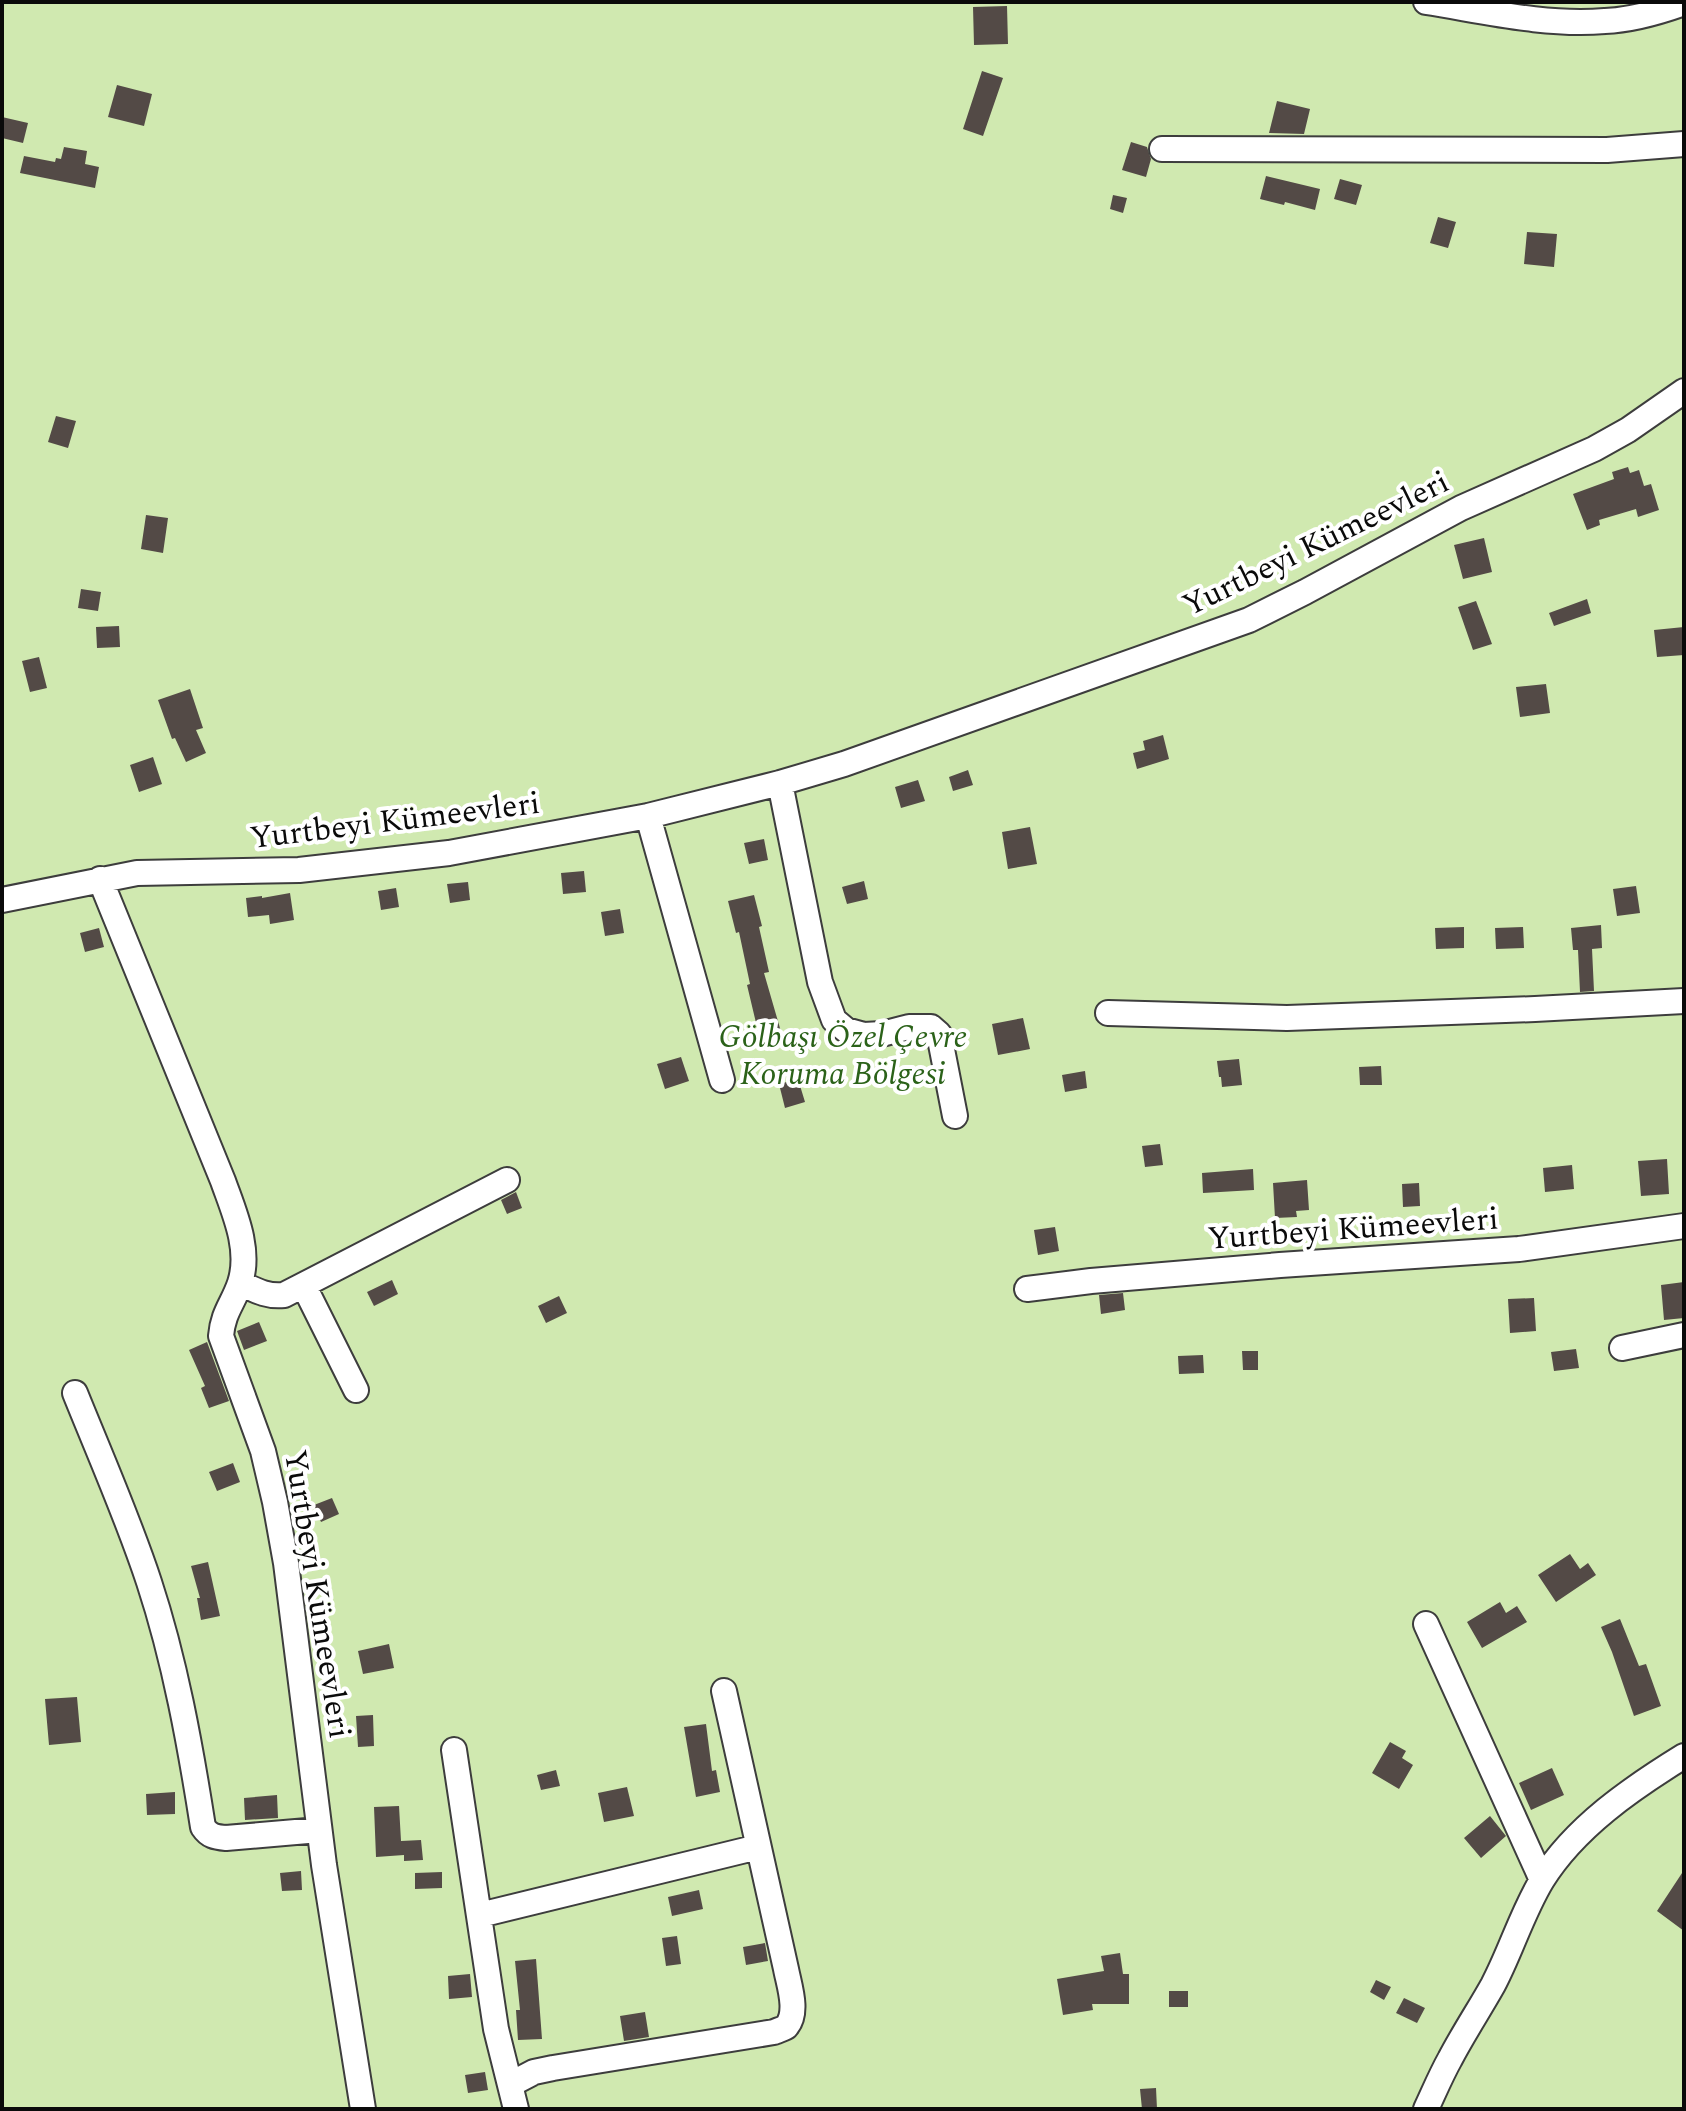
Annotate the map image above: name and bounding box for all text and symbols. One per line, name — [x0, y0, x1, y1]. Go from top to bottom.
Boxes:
street label: Yurtbeyi Kümeevleri — [1174, 458, 1458, 630]
street label: Yurtbeyi Kümeevleri — [247, 779, 543, 863]
park label: Gölbaşı Özel Çevre Koruma Bölgesi — [719, 1013, 967, 1099]
street label: Yurtbeyi Kümeevleri — [1206, 1194, 1500, 1264]
street label: Yurtbeyi Kümeevleri — [270, 1446, 364, 1742]

